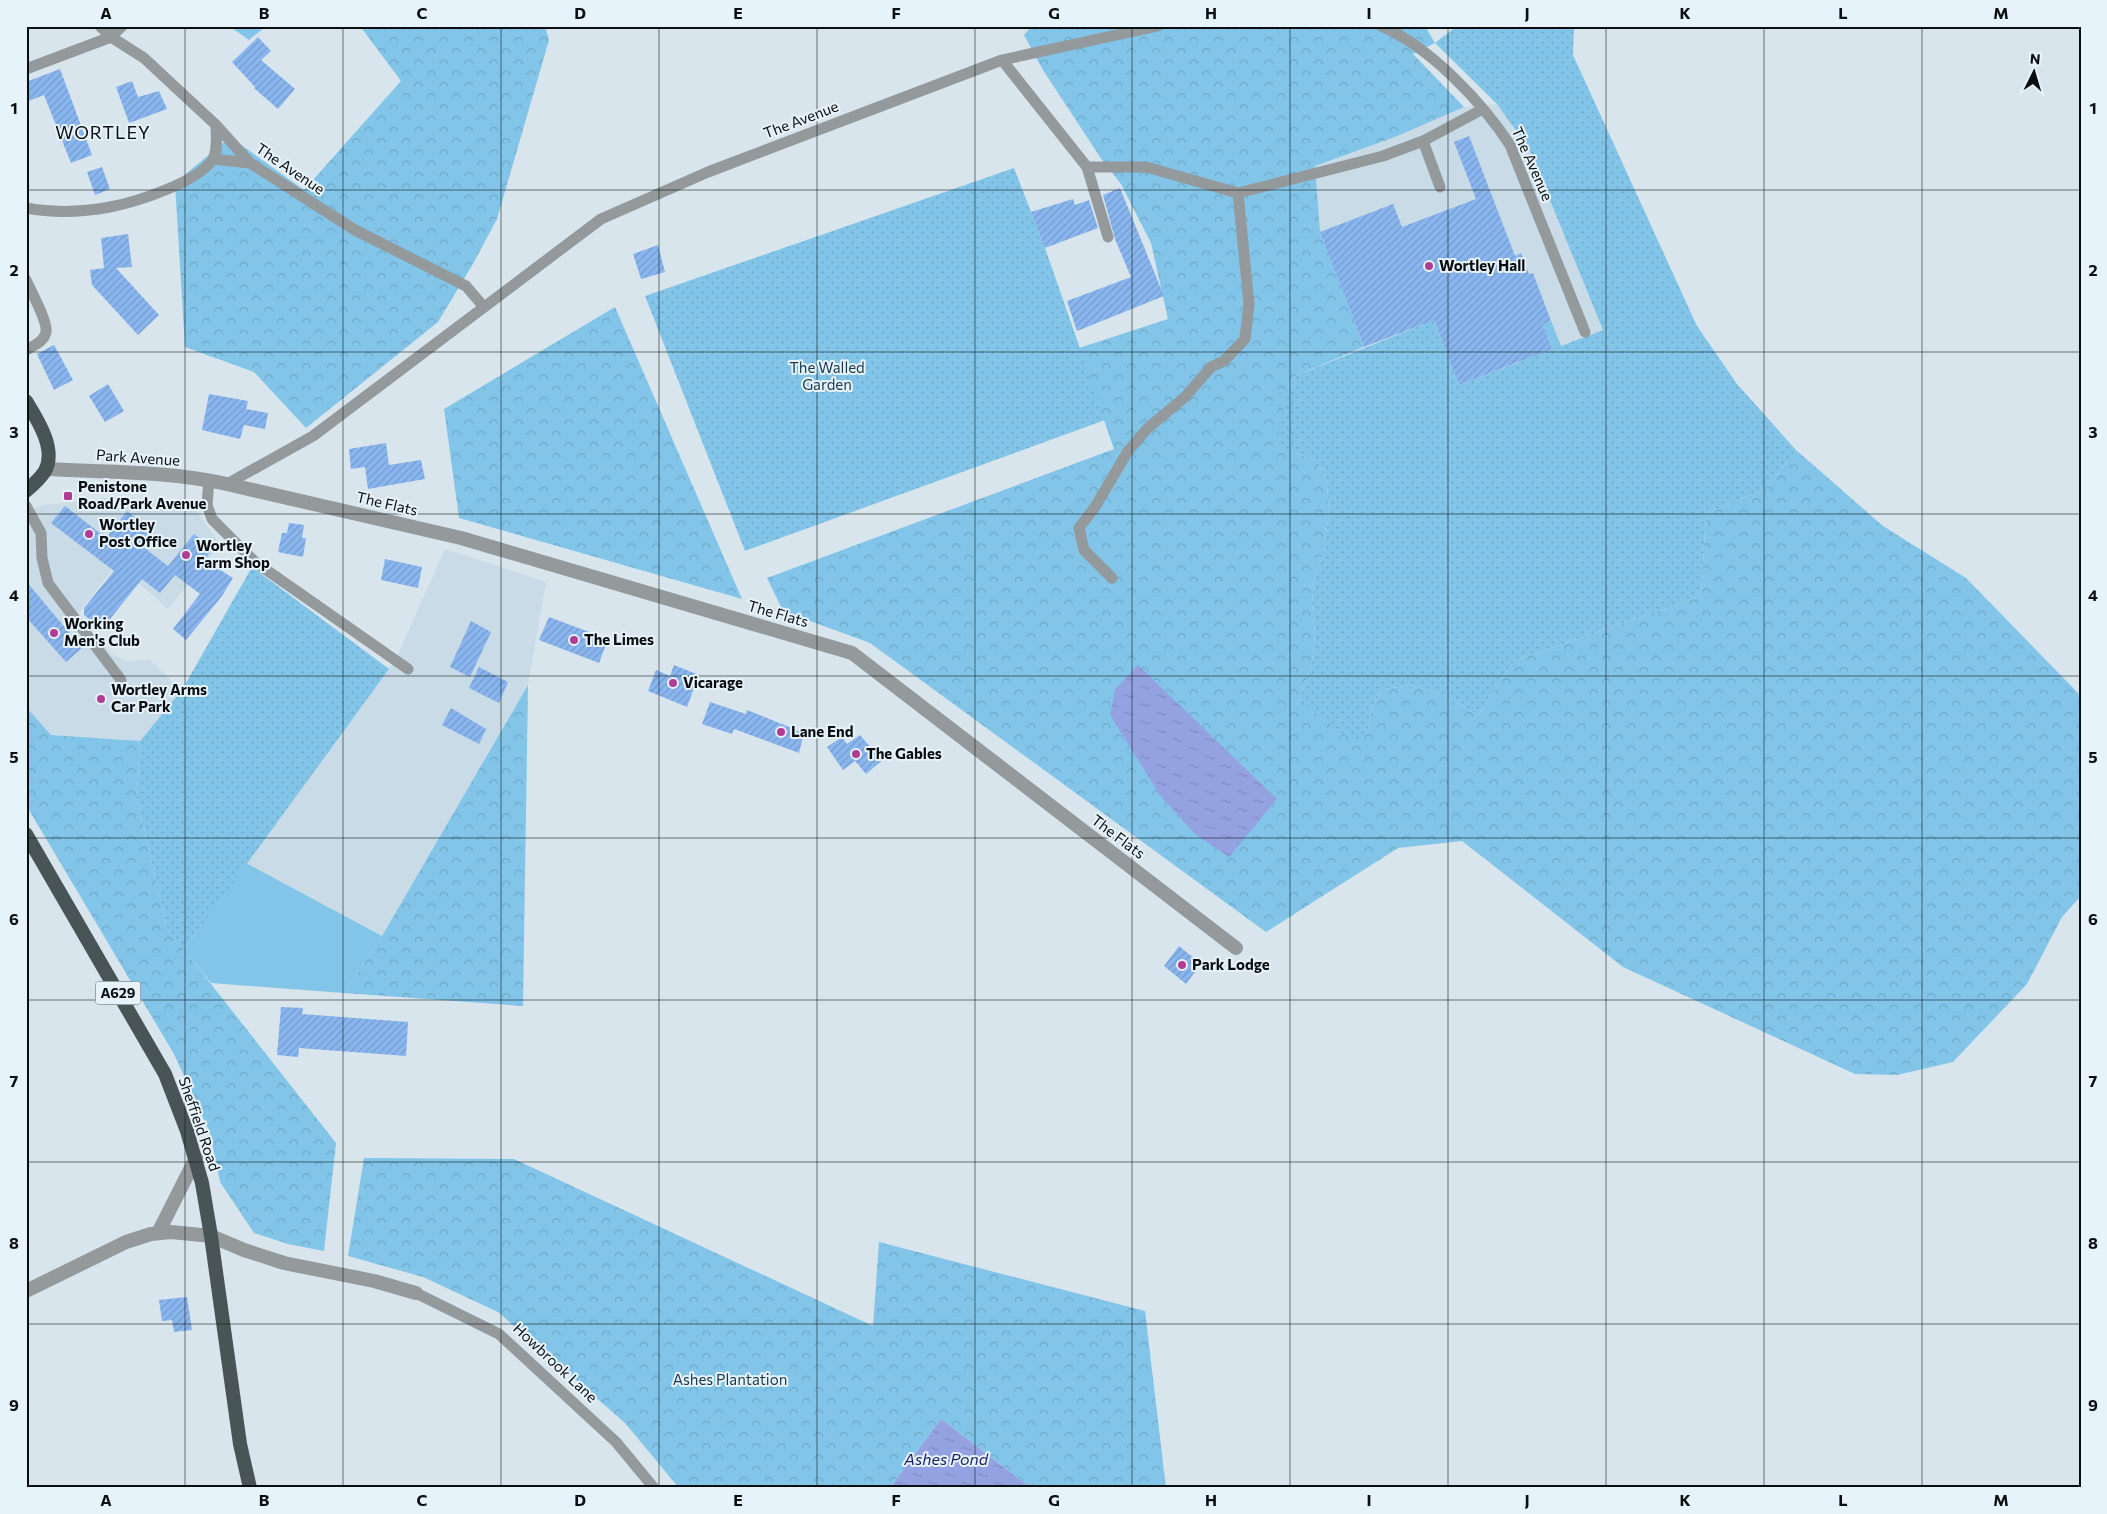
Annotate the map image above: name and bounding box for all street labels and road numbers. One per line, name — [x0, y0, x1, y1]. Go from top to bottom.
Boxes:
street label: The Avenue — [761, 96, 841, 142]
street label: The Avenue — [1509, 124, 1557, 203]
street label: The Avenue — [253, 139, 328, 198]
street label: Park Avenue — [95, 445, 181, 469]
street label: The Flats — [355, 487, 420, 519]
street label: The Flats — [746, 596, 811, 630]
street label: The Flats — [1088, 810, 1149, 862]
road number: A629 — [96, 981, 140, 1004]
street label: Sheffield Road — [175, 1074, 225, 1173]
street label: Howbrook Lane — [510, 1319, 602, 1406]

